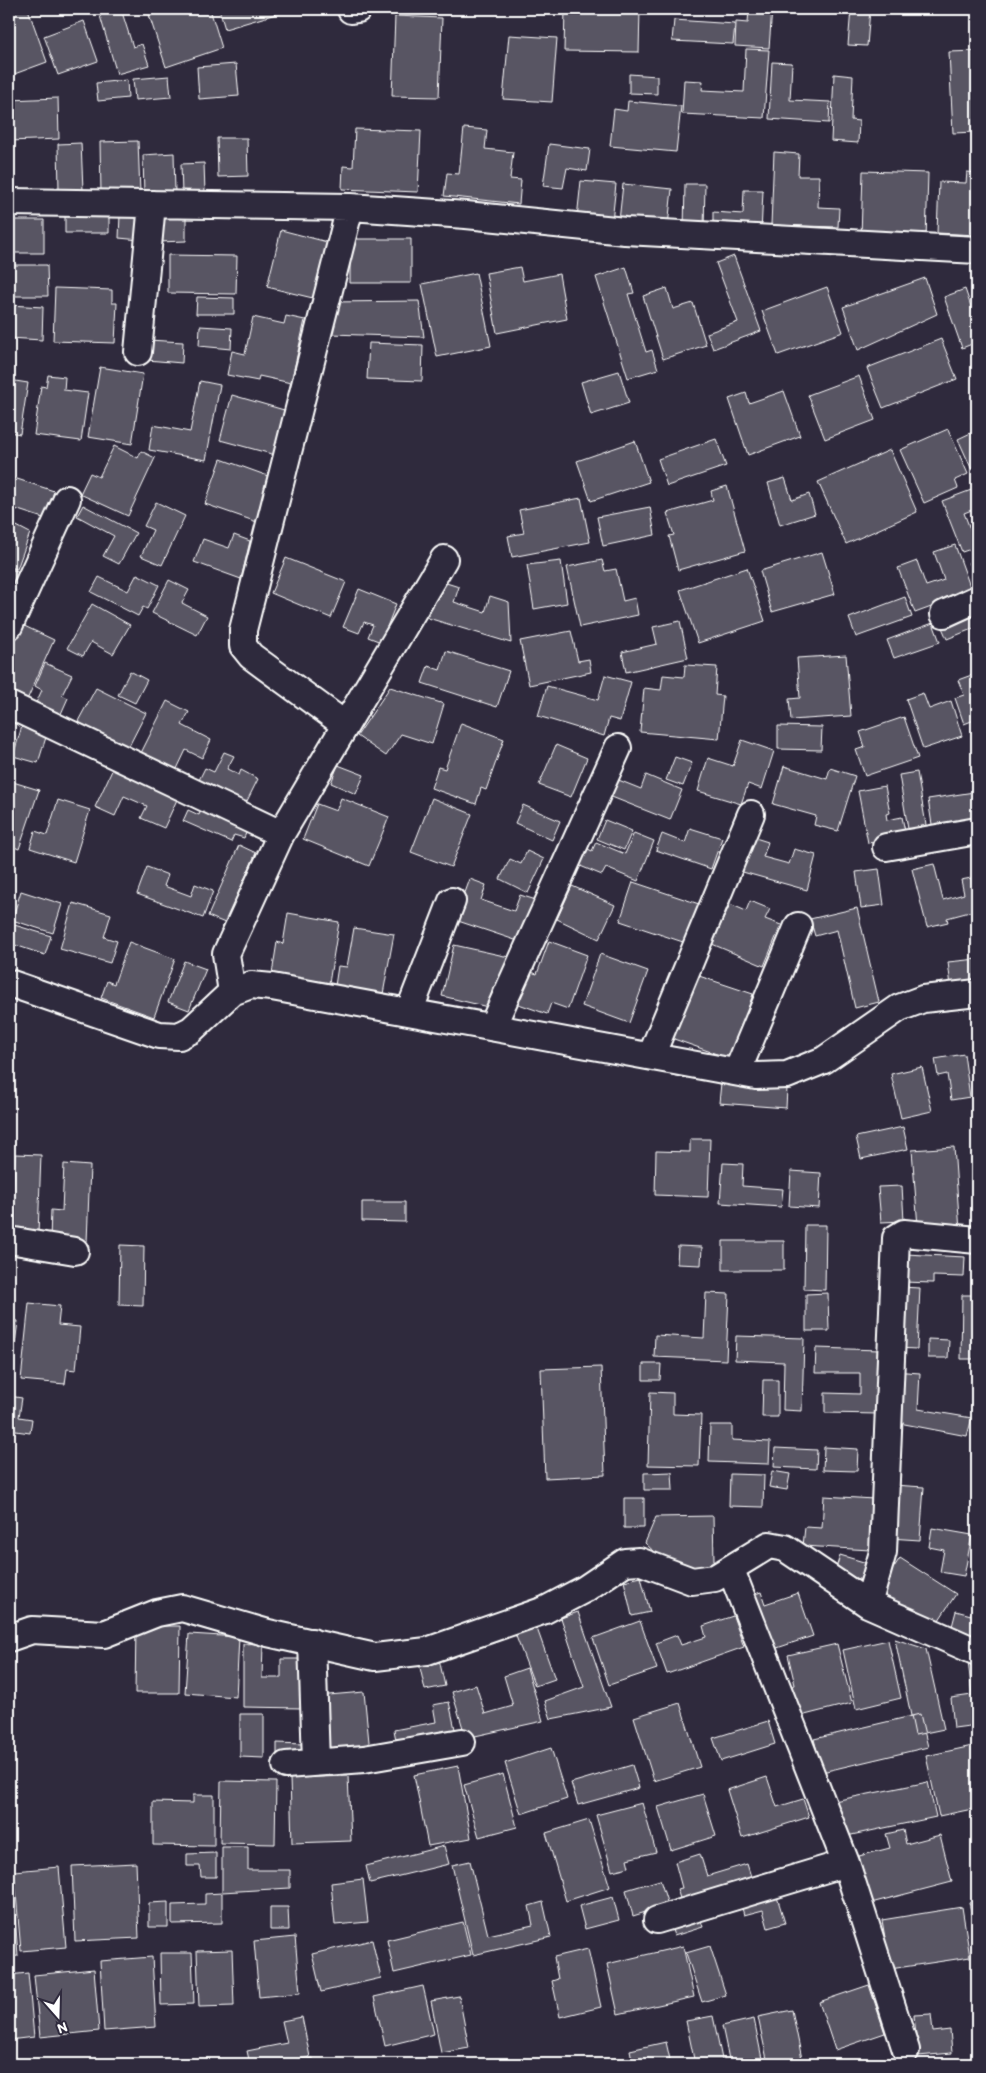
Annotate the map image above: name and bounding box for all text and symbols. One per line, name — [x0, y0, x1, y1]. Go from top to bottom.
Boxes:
north arrow — [32, 1990, 82, 2040]
text: N — [55, 2018, 70, 2037]

